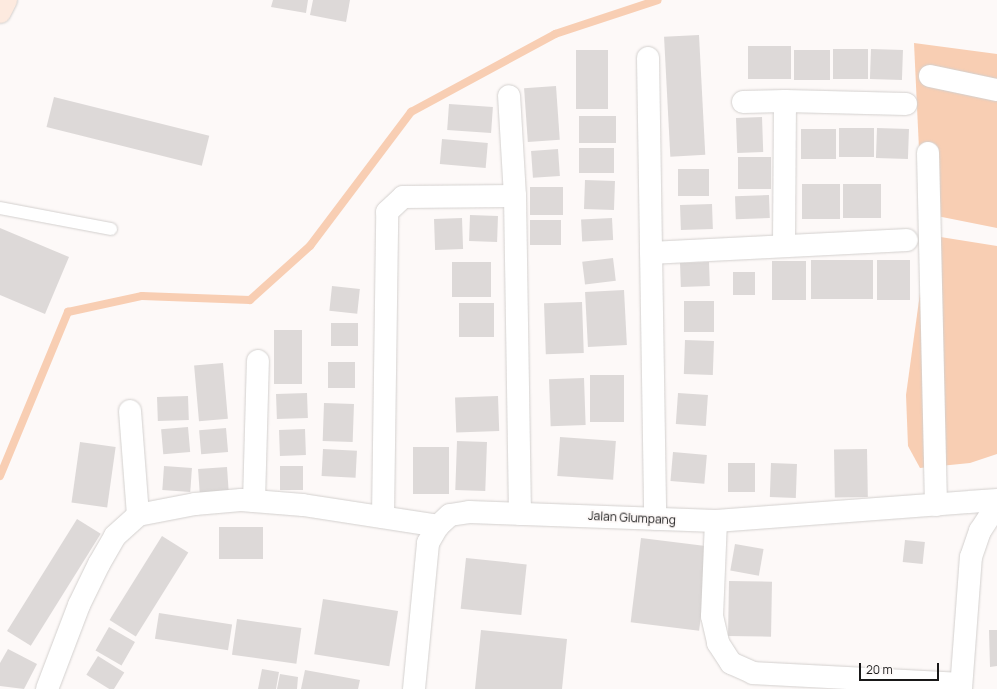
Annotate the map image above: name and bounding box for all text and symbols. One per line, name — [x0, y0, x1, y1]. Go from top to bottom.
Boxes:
street label: Jalan Glumpang — [588, 509, 676, 527]
scale bar — [861, 655, 941, 681]
text: 20 m — [866, 661, 893, 678]

